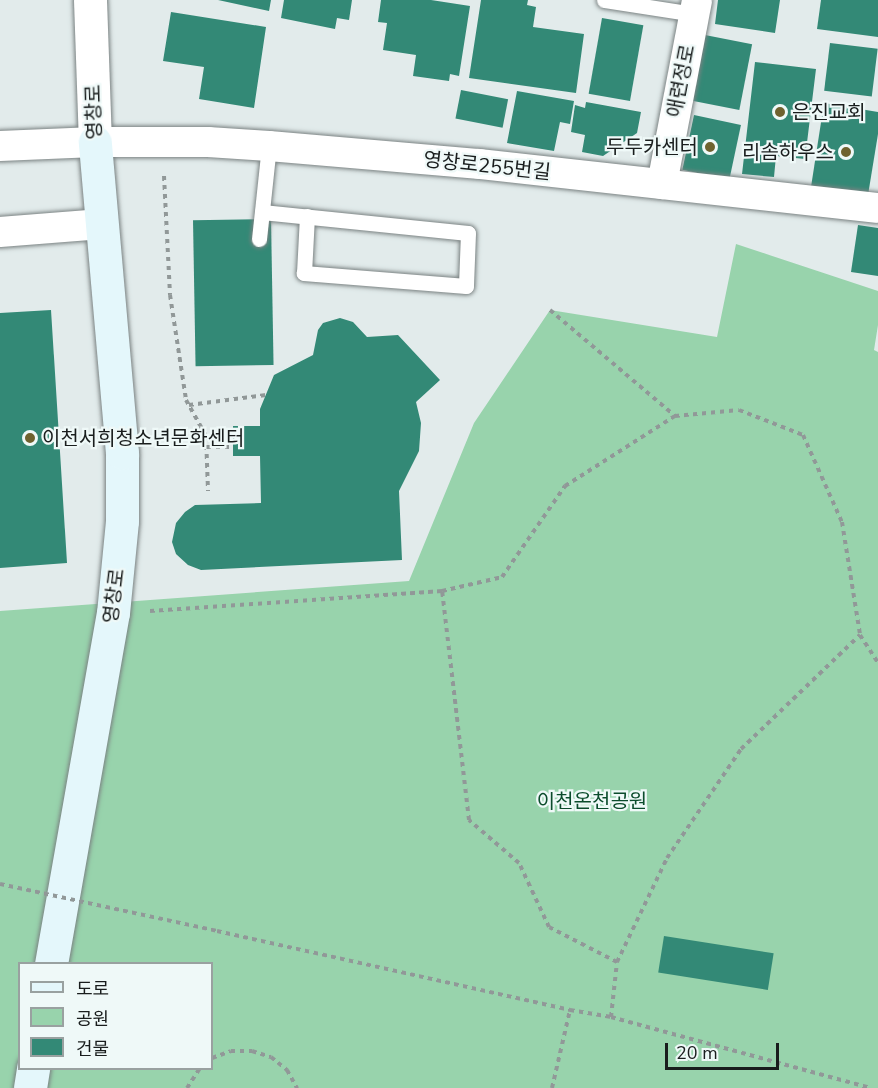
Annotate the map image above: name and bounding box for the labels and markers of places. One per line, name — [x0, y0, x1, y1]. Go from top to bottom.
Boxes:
place label: 은진교회 — [792, 100, 866, 124]
marker: 은진교회 — [773, 105, 787, 119]
place label: 두두카센터 — [606, 135, 698, 159]
marker: 두두카센터 — [703, 140, 717, 154]
place label: 리솜하우스 — [742, 140, 834, 164]
marker: 리솜하우스 — [839, 145, 853, 159]
place label: 이천서희청소년문화센터 — [42, 426, 244, 450]
marker: 이천서희청소년문화센터 — [23, 431, 37, 445]

